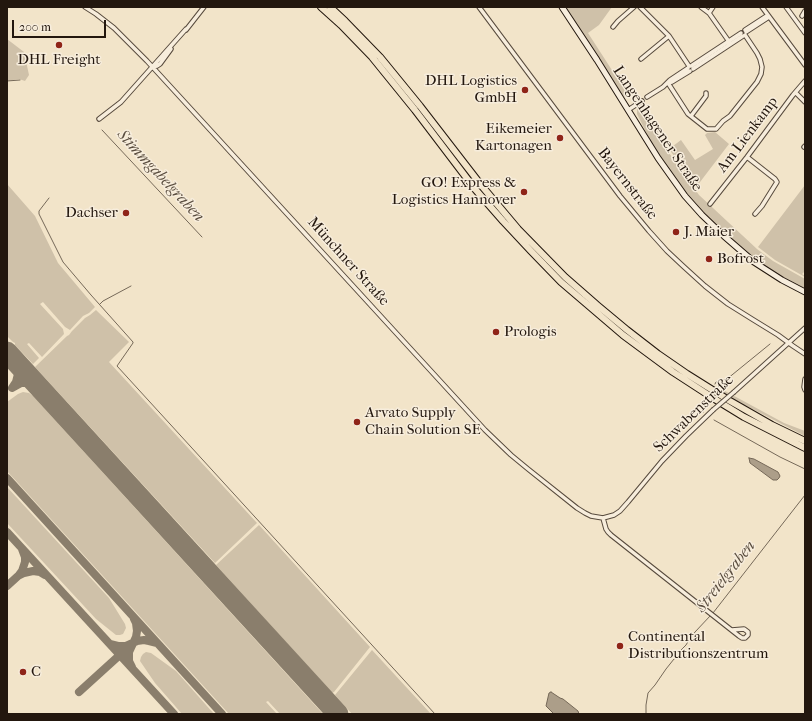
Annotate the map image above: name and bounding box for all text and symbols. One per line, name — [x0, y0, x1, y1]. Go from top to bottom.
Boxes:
scale bar — [14, 12, 108, 38]
text: 200 m — [19, 20, 51, 34]
marker: DHL Freight — [54, 40, 64, 50]
place label: DHL Freight — [17, 51, 101, 69]
street label: Langenhagener Straße — [608, 63, 706, 195]
place label: DHL Logistics GmbH — [425, 72, 517, 107]
marker: DHL Logistics GmbH — [520, 85, 530, 95]
street label: Am Lienkamp — [714, 94, 782, 176]
place label: Eikemeier Kartonagen — [475, 120, 552, 155]
water label: Stimmgabelgraben — [112, 126, 208, 226]
marker: Eikemeier Kartonagen — [555, 133, 565, 143]
street label: Bayernstraße — [593, 144, 661, 224]
place label: GO! Express & Logistics Hannover — [392, 174, 516, 209]
marker: GO! Express & Logistics Hannover — [519, 187, 529, 197]
place label: Dachser — [65, 204, 118, 222]
marker: Dachser — [121, 208, 131, 218]
street label: Münchner Straße — [303, 214, 393, 310]
place label: J. Maier — [684, 223, 734, 241]
marker: J. Maier — [671, 227, 681, 237]
place label: Bofrost — [717, 250, 764, 268]
marker: Bofrost — [704, 254, 714, 264]
place label: Prologis — [504, 323, 557, 341]
marker: Prologis — [491, 327, 501, 337]
street label: Schwabenstraße — [650, 371, 738, 457]
place label: Arvato Supply Chain Solution SE — [365, 404, 481, 439]
marker: Arvato Supply Chain Solution SE — [352, 417, 362, 427]
water label: Streielgraben — [692, 537, 760, 617]
place label: Continental Distributionszentrum — [628, 628, 768, 663]
marker: Continental Distributionszentrum — [615, 641, 625, 651]
place label: C — [31, 663, 41, 681]
marker: C — [18, 667, 28, 677]

